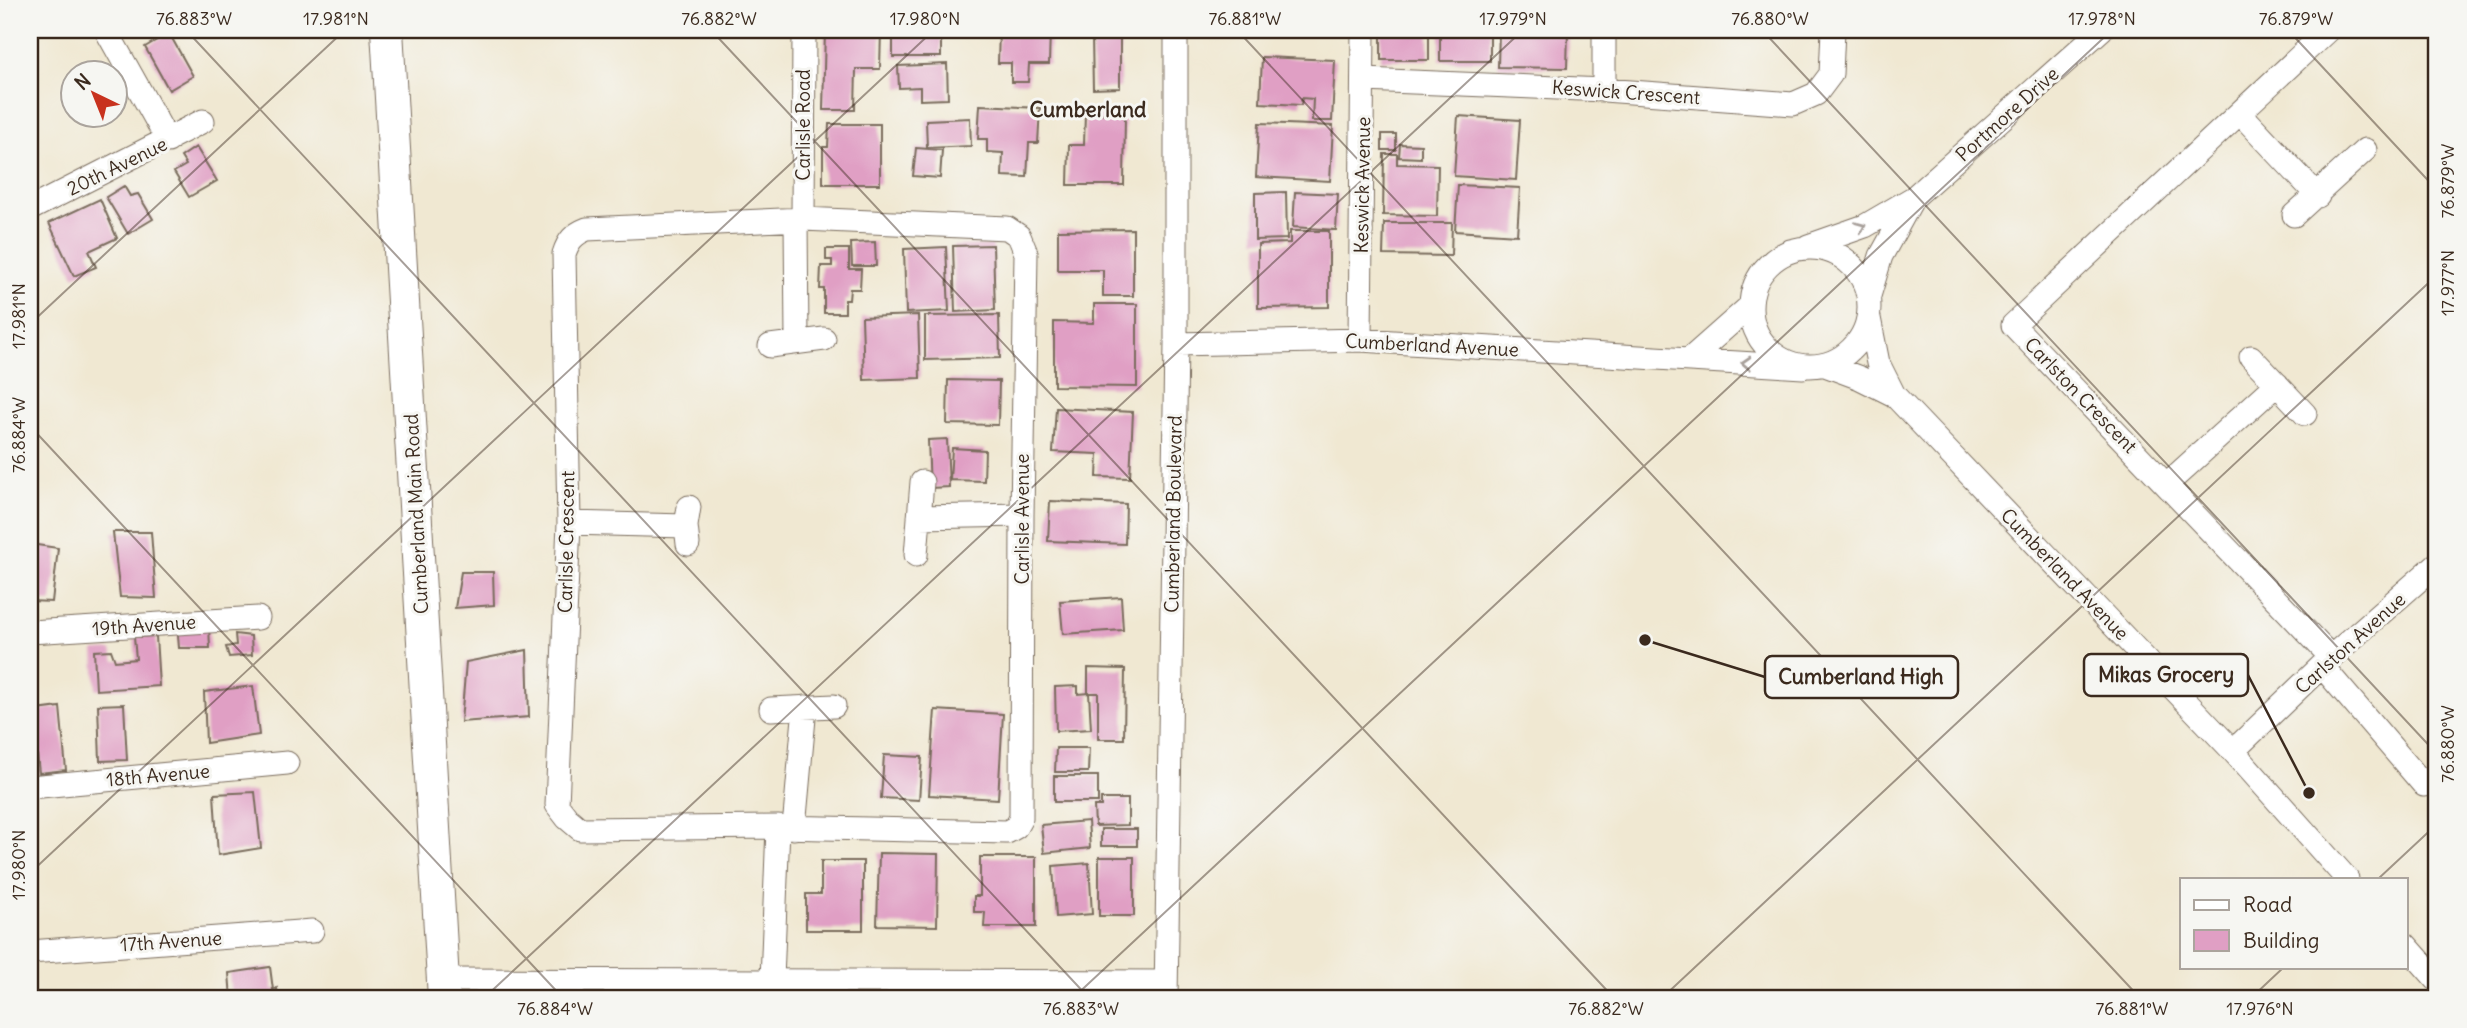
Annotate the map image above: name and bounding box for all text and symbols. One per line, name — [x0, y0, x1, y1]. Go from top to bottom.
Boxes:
text: 76.883°W — [156, 7, 232, 30]
text: 17.981°N — [303, 7, 369, 30]
text: 76.882°W — [681, 7, 757, 30]
text: 17.980°N — [890, 7, 960, 30]
text: 76.881°W — [1209, 7, 1281, 30]
text: 17.979°N — [1479, 7, 1547, 30]
text: 76.880°W — [1731, 7, 1809, 30]
text: 17.978°N — [2068, 7, 2136, 30]
text: 76.879°W — [2259, 7, 2333, 30]
north arrow — [60, 60, 130, 130]
street label: Portmore Drive — [1951, 62, 2063, 166]
text: N — [69, 68, 95, 95]
street label: Carlisle Road — [791, 69, 815, 181]
street label: Keswick Crescent — [1551, 75, 1701, 109]
district label: Cumberland — [1030, 96, 1147, 123]
street label: Keswick Avenue — [1349, 116, 1375, 254]
street label: 20th Avenue — [63, 131, 171, 201]
text: 76.879°W — [2436, 144, 2459, 218]
one-way arrow — [1854, 221, 1866, 235]
text: 17.977°N — [2436, 250, 2459, 316]
text: 17.981°N — [7, 283, 30, 349]
street label: Cumberland Avenue — [1345, 328, 1519, 362]
street label: Carlston Crescent — [2020, 332, 2142, 458]
one-way arrow — [1740, 356, 1751, 371]
text: 76.884°W — [7, 397, 30, 473]
street label: Cumberland Main Road — [399, 413, 433, 615]
street label: Cumberland Boulevard — [1159, 415, 1187, 613]
street label: Carlisle Avenue — [1010, 454, 1034, 584]
street label: Carlisle Crescent — [553, 471, 579, 613]
street label: Cumberland Avenue — [1996, 503, 2134, 645]
street label: Carlston Avenue — [2290, 587, 2410, 699]
street label: 19th Avenue — [91, 609, 197, 641]
callout: Mikas Grocery — [2084, 654, 2248, 696]
callout: Cumberland High — [1765, 656, 1958, 698]
text: Mikas Grocery — [2098, 661, 2234, 688]
text: Cumberland High — [1778, 663, 1944, 690]
text: 76.880°W — [2436, 705, 2459, 783]
street label: 18th Avenue — [105, 759, 211, 791]
text: 17.980°N — [7, 830, 30, 900]
legend — [2180, 878, 2408, 968]
text: Road — [2243, 891, 2292, 918]
street label: 17th Avenue — [119, 925, 223, 957]
text: Building — [2243, 927, 2319, 954]
text: 76.884°W — [517, 997, 593, 1020]
text: 76.883°W — [1043, 997, 1119, 1020]
text: 76.882°W — [1568, 997, 1644, 1020]
text: 76.881°W — [2096, 997, 2168, 1020]
text: 17.976°N — [2226, 997, 2294, 1020]

